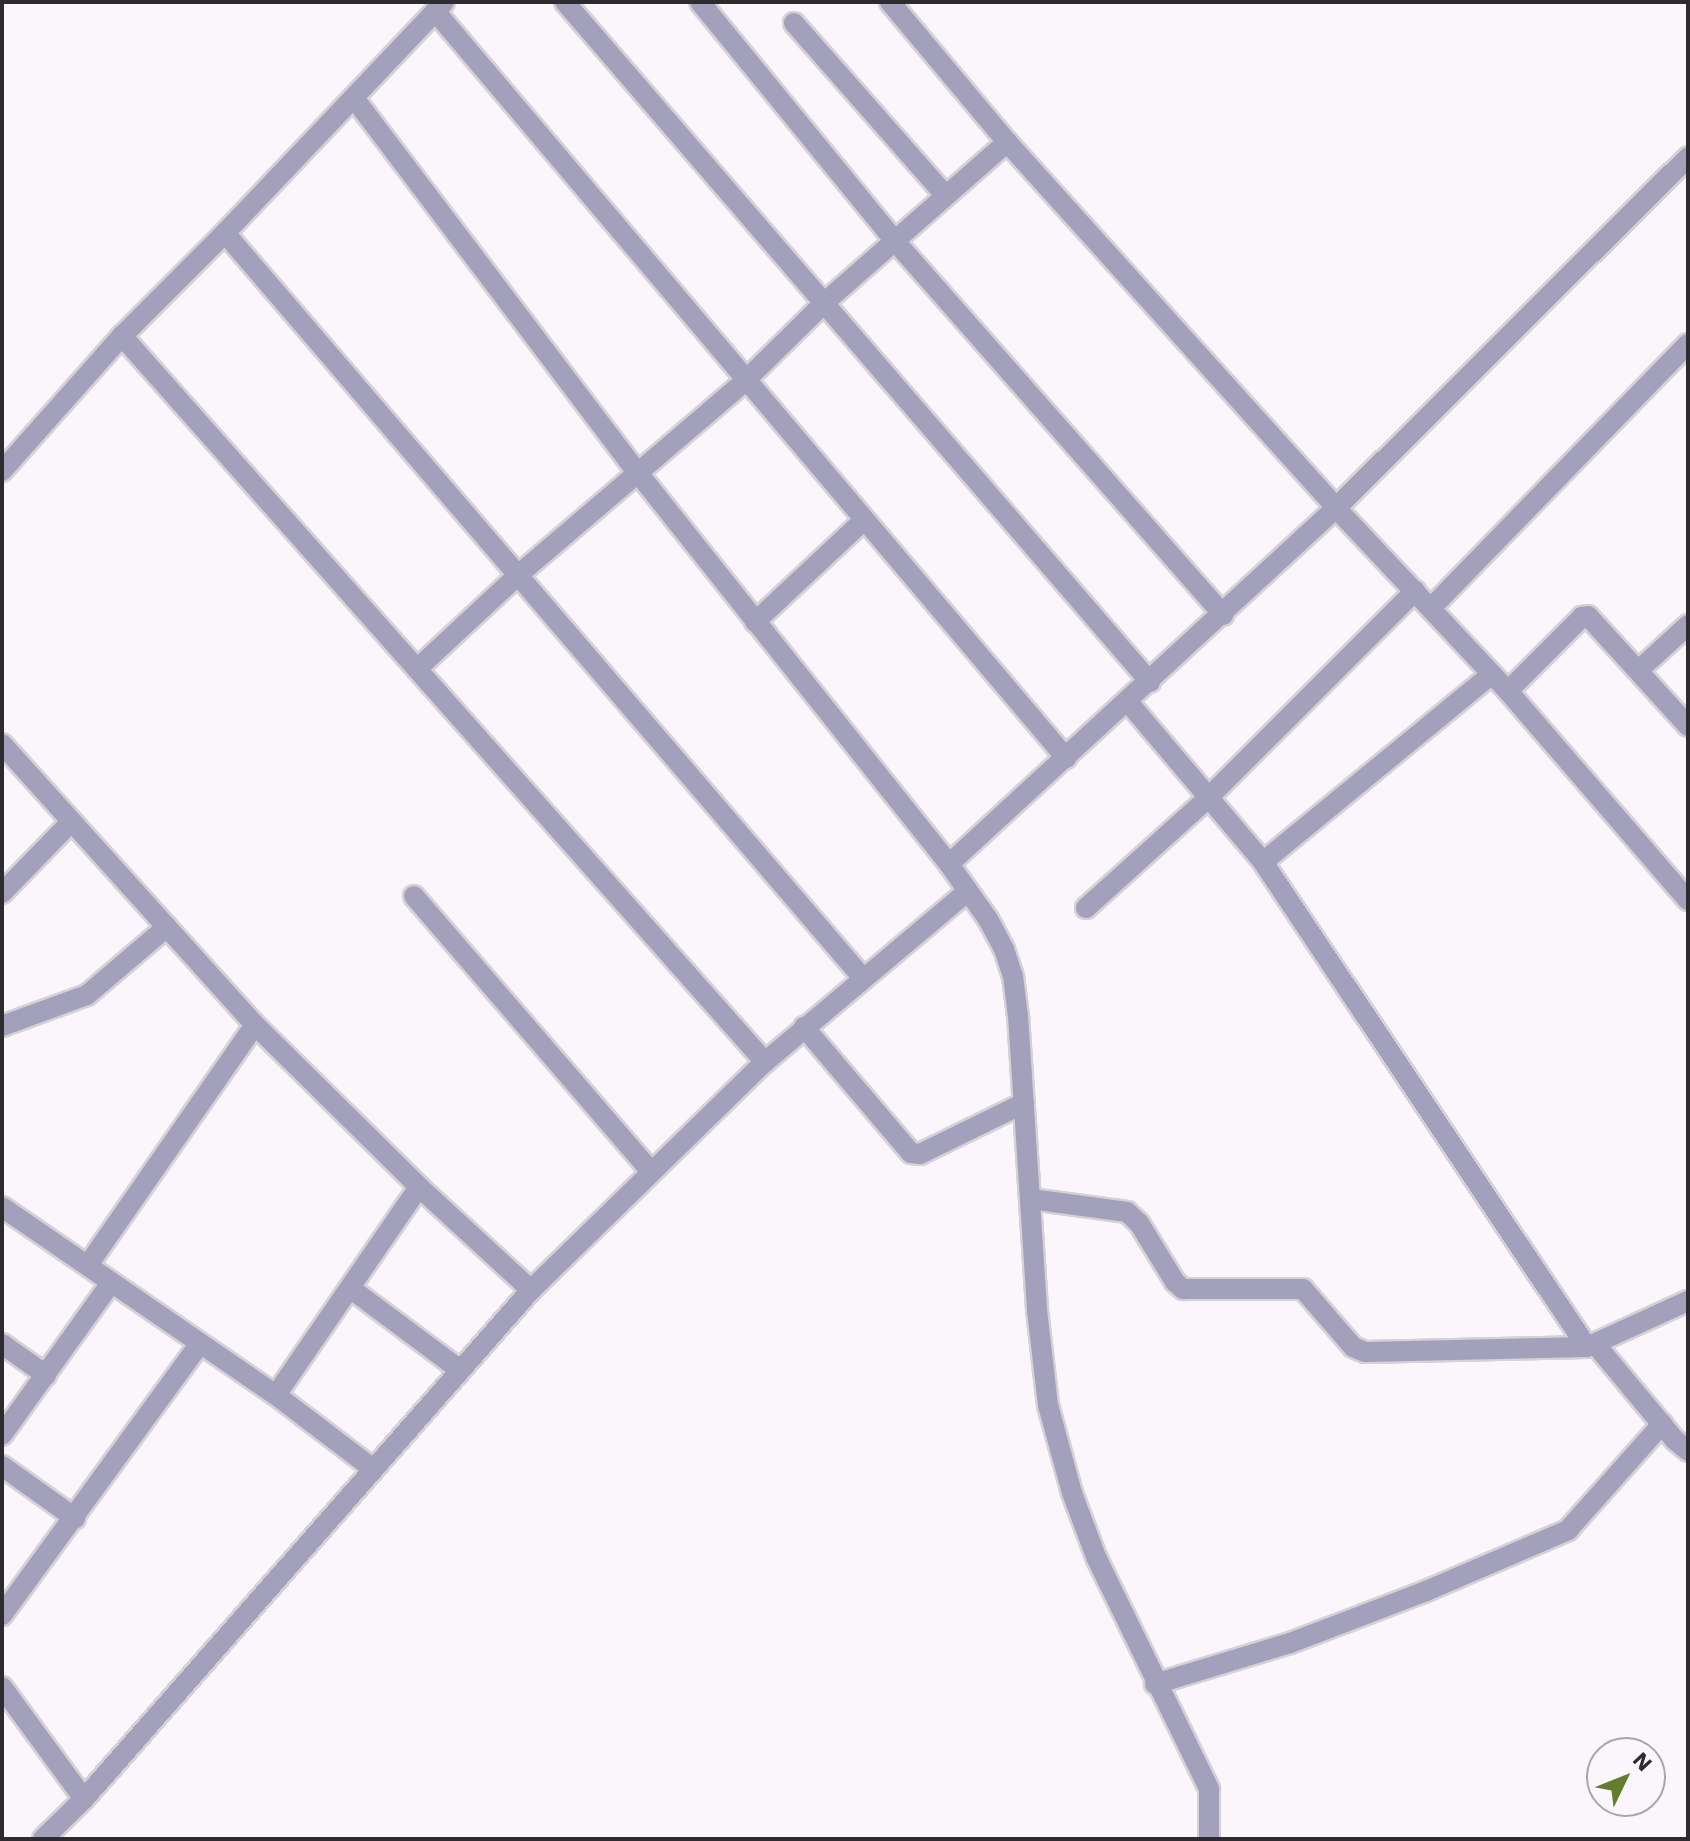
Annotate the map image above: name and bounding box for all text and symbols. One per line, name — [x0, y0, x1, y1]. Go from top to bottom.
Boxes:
north arrow — [1586, 1737, 1666, 1817]
text: N — [1628, 1747, 1657, 1776]

